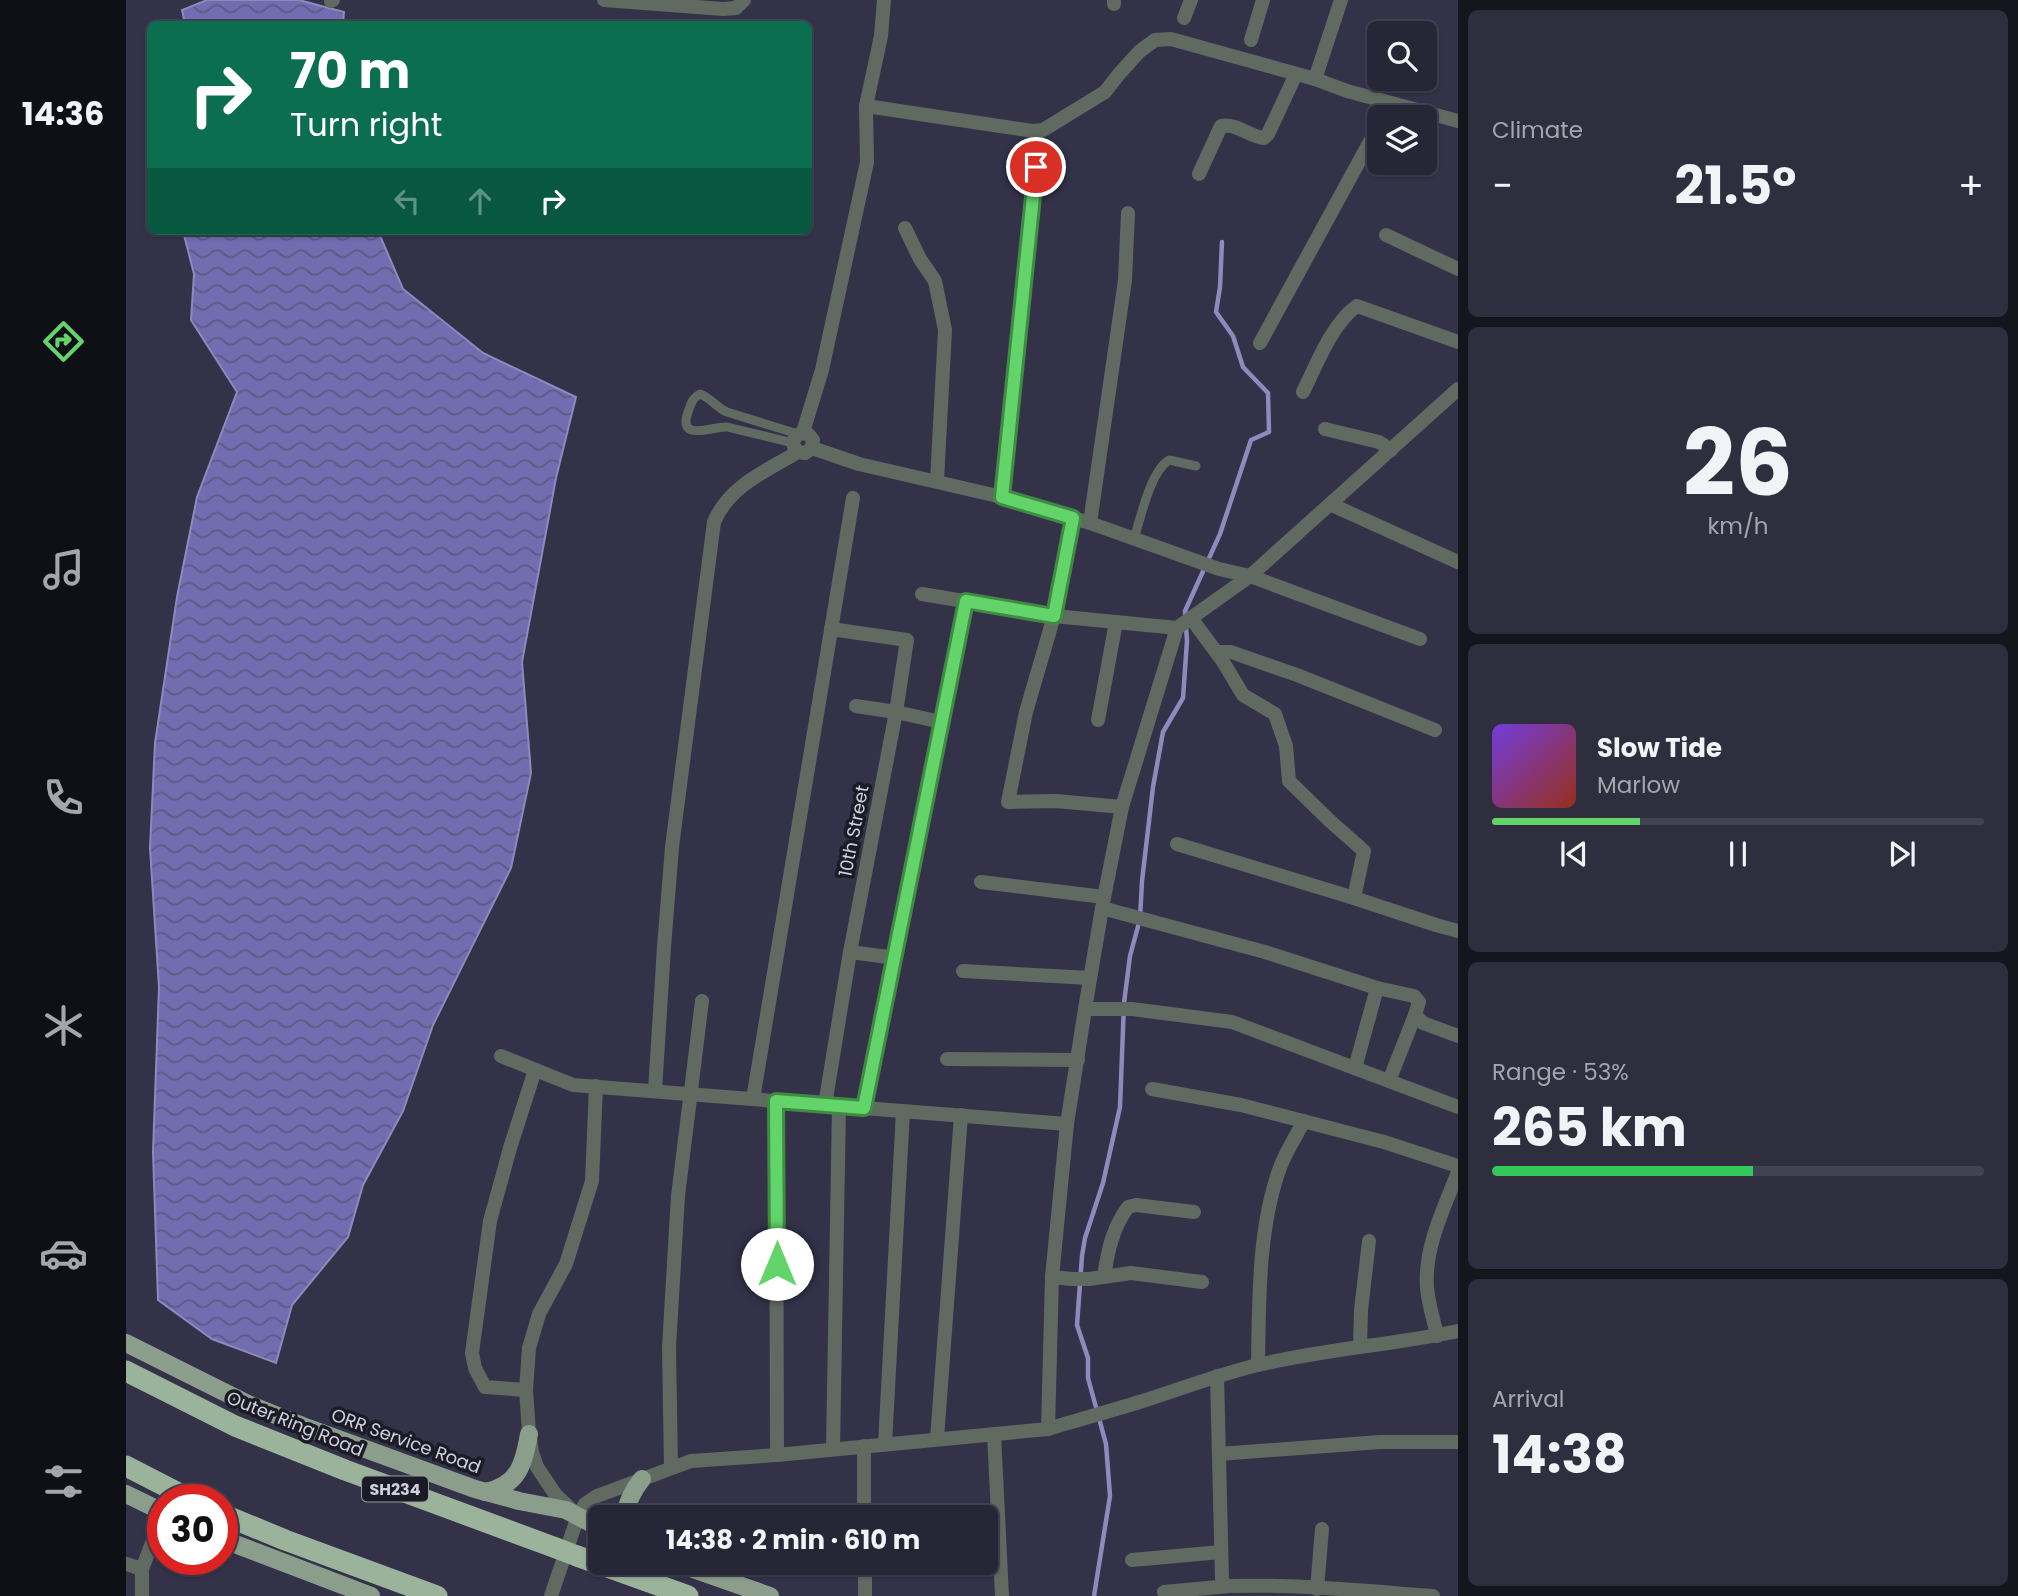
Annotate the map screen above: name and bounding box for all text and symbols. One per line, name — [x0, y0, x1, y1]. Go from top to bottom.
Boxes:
map controls — [1367, 21, 1437, 175]
button: search — [1367, 21, 1437, 91]
text: 70 m — [290, 37, 410, 105]
icon: right — [175, 49, 266, 140]
text: 14:36 — [22, 91, 104, 136]
text: Turn right — [290, 102, 442, 147]
button: layers — [1367, 105, 1437, 175]
text: Climate — [1492, 114, 1583, 146]
pin — [1006, 137, 1066, 197]
icon: arrive — [1017, 148, 1055, 186]
text: 21.5° — [1675, 149, 1796, 222]
text: − — [1492, 159, 1513, 212]
text: + — [1958, 159, 1984, 212]
icon: left — [388, 182, 426, 220]
icon: ahead — [461, 182, 499, 220]
icon: right — [534, 182, 572, 220]
icon: directions — [39, 317, 88, 366]
text: 26 — [1683, 399, 1793, 527]
text: km/h — [1707, 510, 1769, 542]
icon: music — [39, 545, 88, 594]
text: Slow Tide — [1597, 730, 1722, 766]
text: Marlow — [1597, 769, 1680, 801]
icon: phone — [39, 773, 88, 822]
street label: 10th Street — [832, 783, 875, 879]
icon: previous — [1555, 835, 1593, 873]
icon: pause — [1719, 835, 1757, 873]
icon: next — [1883, 835, 1921, 873]
icon: climate — [39, 1001, 88, 1050]
text: Range · 53% — [1492, 1056, 1629, 1088]
text: 265 km — [1492, 1091, 1687, 1164]
position arrow — [740, 1227, 814, 1301]
icon: car — [39, 1229, 88, 1278]
text: Arrival — [1492, 1383, 1564, 1415]
street label: Outer Ring Road — [223, 1385, 367, 1462]
street label: ORR Service Road — [328, 1402, 484, 1479]
text: 14:38 — [1492, 1418, 1627, 1491]
icon: filters — [39, 1457, 88, 1506]
road number: SH234 — [362, 1476, 428, 1502]
speed limit sign: 30 — [147, 1484, 238, 1575]
text: 14:38 · 2 min · 610 m — [666, 1522, 920, 1558]

